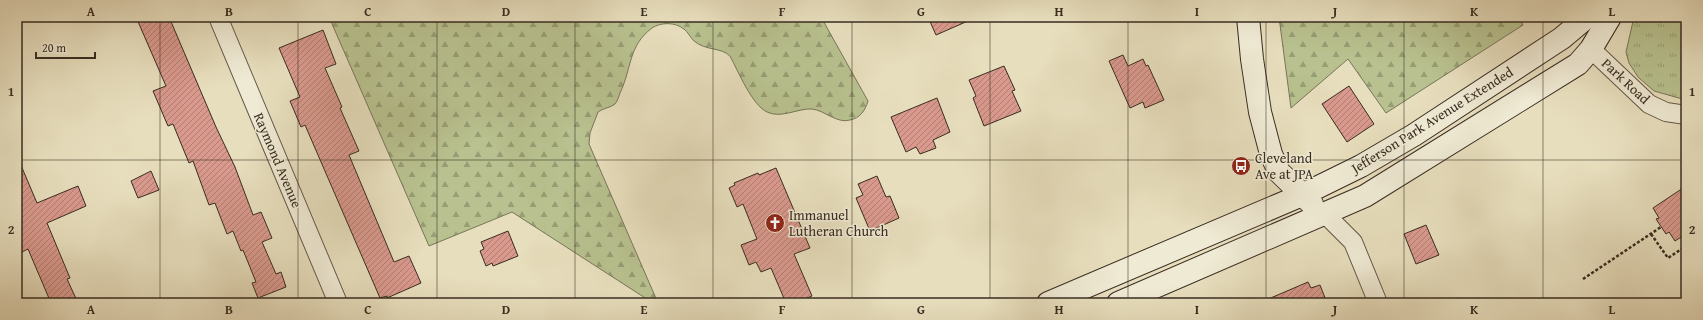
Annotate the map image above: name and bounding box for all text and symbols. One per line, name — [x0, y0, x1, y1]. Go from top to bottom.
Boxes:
text: A — [87, 2, 96, 21]
text: B — [225, 2, 233, 21]
text: C — [364, 2, 372, 21]
text: D — [502, 2, 510, 21]
text: E — [641, 2, 648, 21]
text: F — [779, 2, 786, 21]
text: G — [917, 2, 925, 21]
text: H — [1054, 2, 1064, 21]
text: I — [1195, 2, 1199, 21]
text: J — [1331, 2, 1338, 21]
text: K — [1470, 2, 1479, 21]
text: L — [1609, 2, 1616, 21]
scale bar — [36, 34, 95, 60]
text: 20 m — [42, 39, 66, 56]
street label: Park Road — [1597, 53, 1655, 109]
street label: Jefferson Park Avenue Extended — [1346, 62, 1517, 179]
text: 1 — [8, 82, 14, 101]
text: 1 — [1689, 82, 1695, 101]
street label: Raymond Avenue — [249, 109, 307, 211]
place label: Cleveland Ave at JPA — [1255, 148, 1314, 184]
bus stop icon: Cleveland Ave at JPA — [1230, 155, 1252, 177]
place label: Immanuel Lutheran Church — [789, 205, 889, 241]
church icon: Immanuel Lutheran Church — [764, 212, 786, 234]
text: 2 — [8, 220, 15, 239]
text: 2 — [1689, 220, 1696, 239]
text: A — [87, 300, 96, 319]
text: B — [225, 300, 233, 319]
text: C — [364, 300, 372, 319]
text: D — [502, 300, 510, 319]
text: E — [641, 300, 648, 319]
text: F — [779, 300, 786, 319]
text: G — [917, 300, 925, 319]
text: H — [1054, 300, 1064, 319]
text: I — [1195, 300, 1199, 319]
text: J — [1331, 300, 1338, 319]
text: K — [1470, 300, 1479, 319]
text: L — [1609, 300, 1616, 319]

